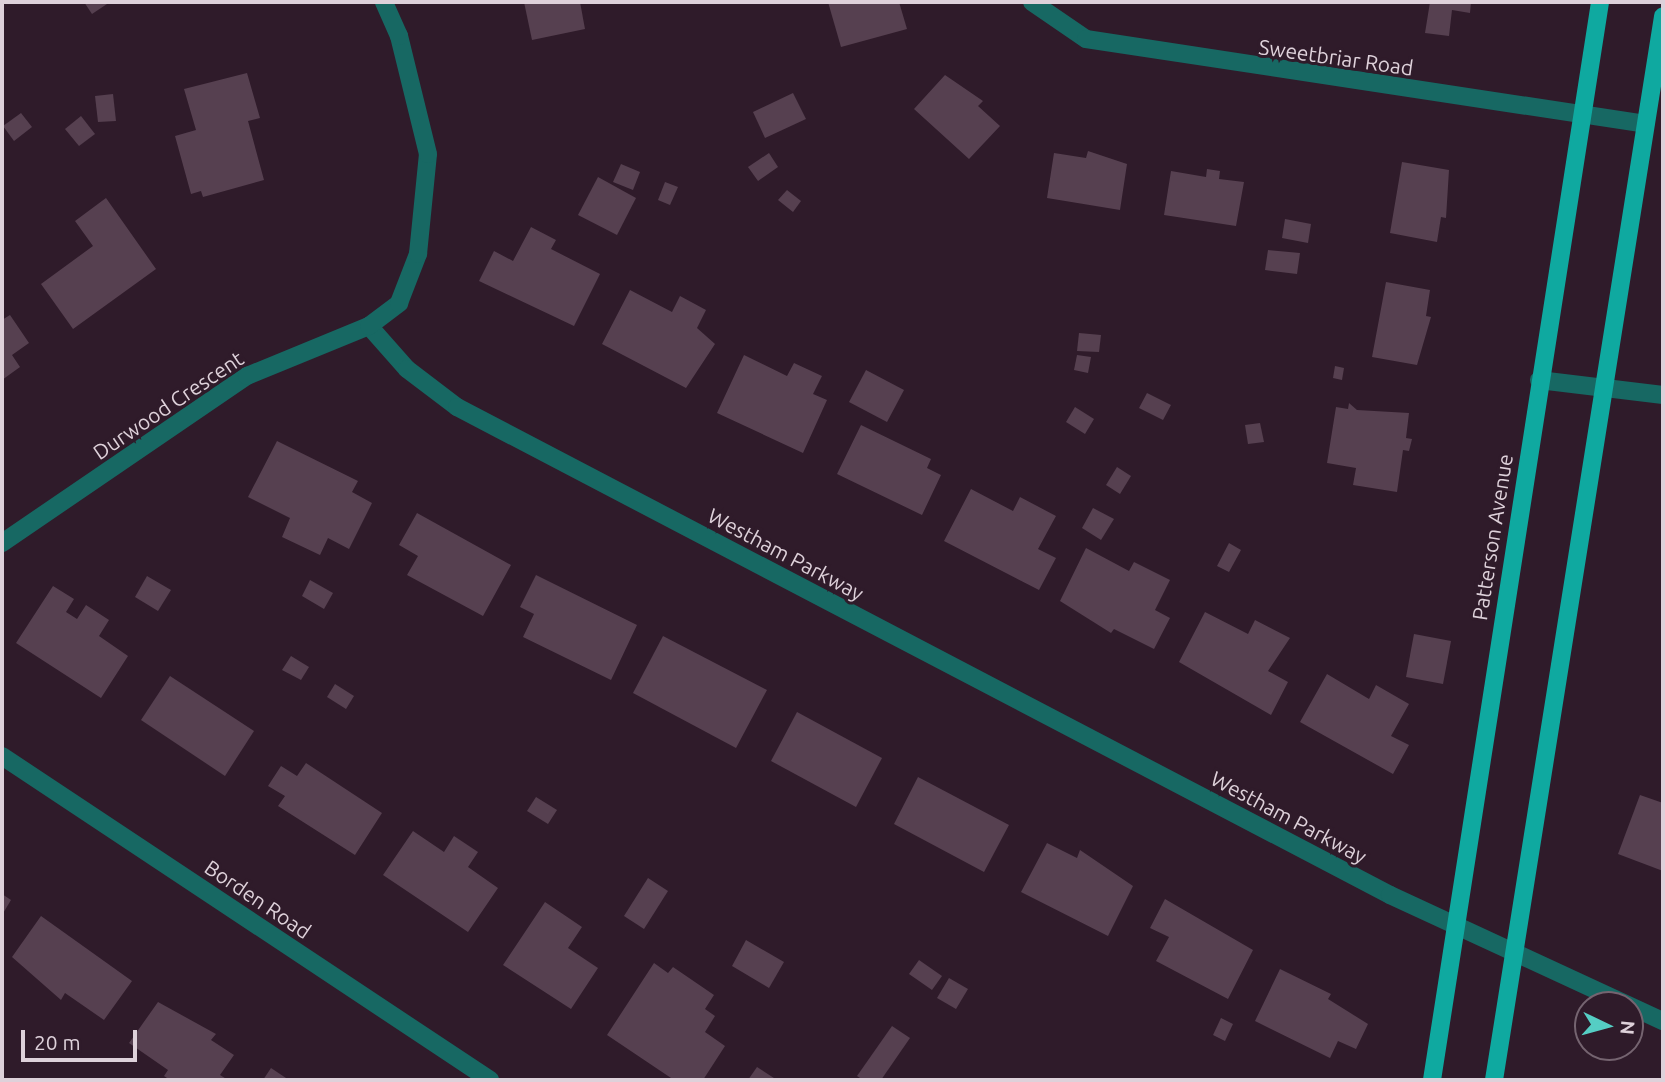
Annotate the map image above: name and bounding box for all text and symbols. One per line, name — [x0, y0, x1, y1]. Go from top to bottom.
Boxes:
street label: Sweetbriar Road — [1257, 34, 1415, 80]
street label: Durwood Crescent — [88, 345, 248, 465]
street label: Patterson Avenue — [1466, 452, 1518, 622]
street label: Westham Parkway — [704, 502, 868, 606]
street label: Westham Parkway — [1207, 765, 1371, 869]
street label: Borden Road — [200, 854, 316, 944]
north arrow — [1574, 991, 1644, 1061]
scale bar — [24, 1016, 140, 1060]
text: N — [1616, 1020, 1640, 1036]
text: 20 m — [34, 1030, 81, 1054]

